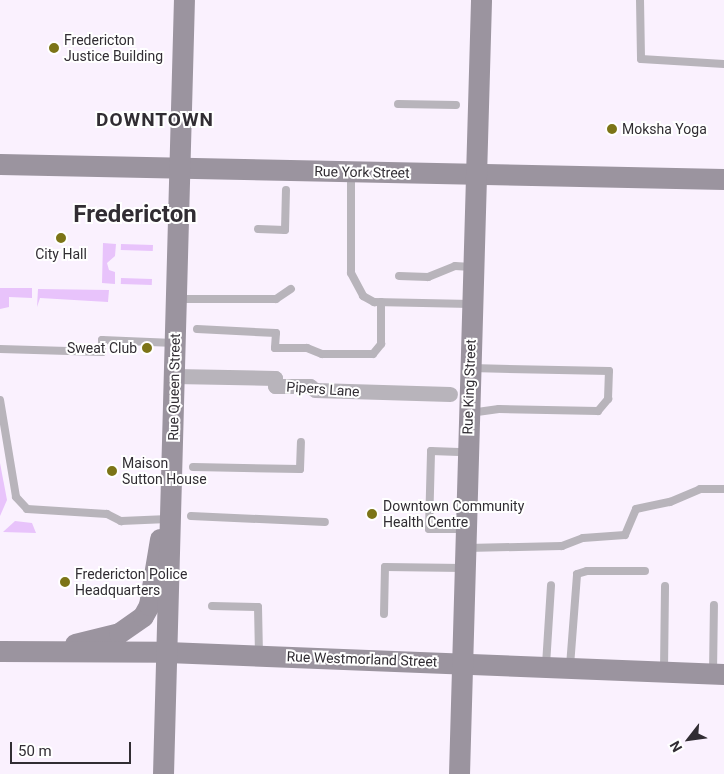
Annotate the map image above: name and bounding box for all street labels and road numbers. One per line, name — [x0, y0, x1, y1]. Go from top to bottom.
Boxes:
street label: Rue York Street — [314, 163, 410, 181]
street label: Rue Queen Street — [165, 333, 183, 441]
street label: Rue King Street — [459, 339, 479, 435]
street label: Pipers Lane — [286, 378, 360, 400]
street label: Rue Westmorland Street — [286, 648, 438, 670]

